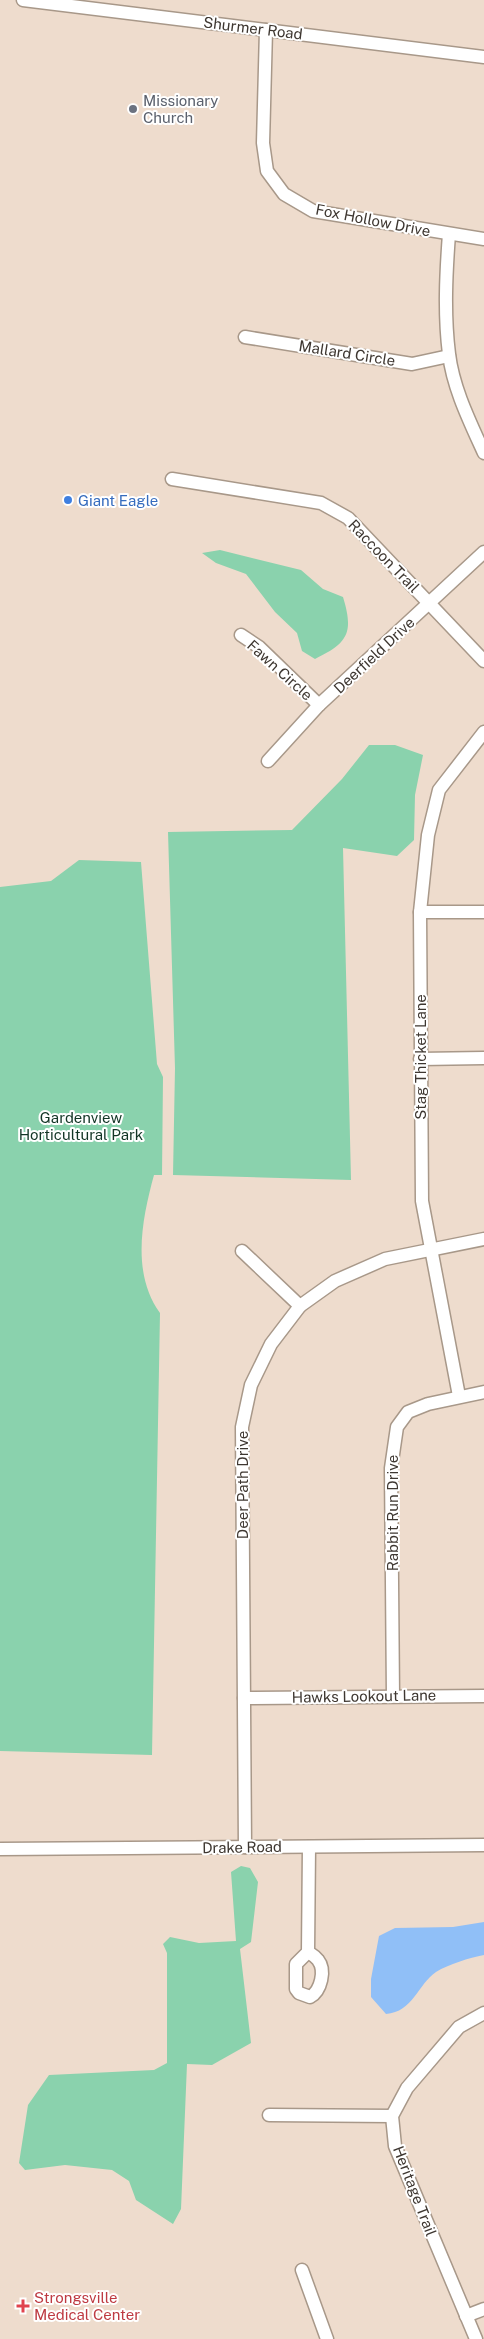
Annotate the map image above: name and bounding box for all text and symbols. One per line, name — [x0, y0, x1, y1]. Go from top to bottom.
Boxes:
street label: Shurmer Road — [202, 13, 304, 43]
place label: Missionary Church — [143, 92, 218, 126]
marker: Missionary Church — [127, 103, 139, 115]
street label: Fox Hollow Drive — [314, 201, 432, 239]
street label: Mallard Circle — [297, 337, 397, 369]
place label: Giant Eagle — [78, 492, 158, 509]
marker: Giant Eagle — [62, 494, 74, 506]
street label: Raccoon Trail — [345, 516, 423, 596]
street label: Deerfield Drive — [330, 613, 418, 697]
street label: Fawn Circle — [244, 636, 316, 704]
street label: Stag Thicket Lane — [412, 994, 429, 1120]
park label: Gardenview Horticultural Park — [19, 1109, 143, 1143]
street label: Deer Path Drive — [234, 1431, 251, 1539]
street label: Rabbit Run Drive — [384, 1455, 401, 1571]
street label: Hawks Lookout Lane — [292, 1686, 436, 1706]
street label: Drake Road — [202, 1838, 282, 1856]
street label: Heritage Trail — [390, 2143, 440, 2239]
place label: Strongsville Medical Center — [34, 2289, 140, 2323]
marker: Strongsville Medical Center — [16, 2299, 30, 2313]

